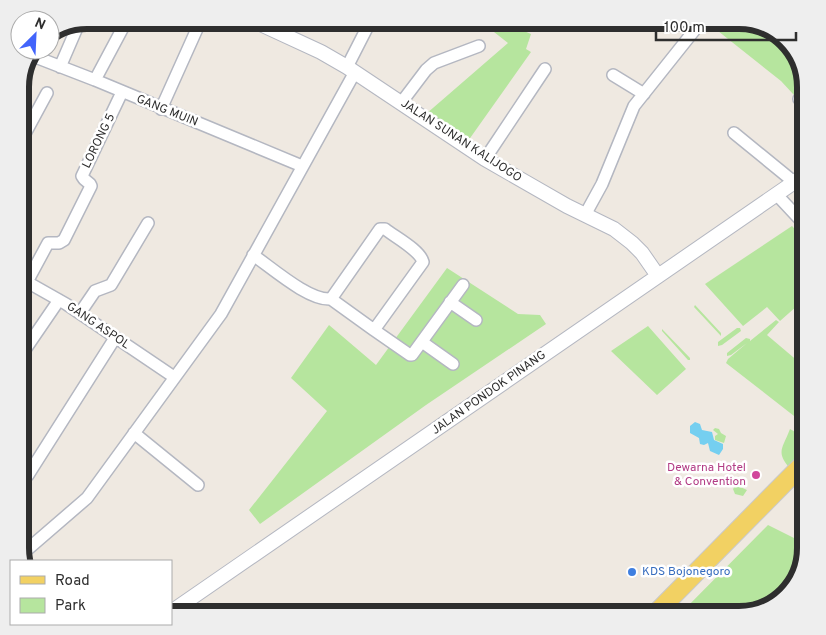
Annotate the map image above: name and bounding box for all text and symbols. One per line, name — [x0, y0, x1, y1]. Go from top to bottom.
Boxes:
north arrow — [10, 10, 60, 60]
scale bar — [656, 10, 796, 42]
text: N — [32, 15, 48, 34]
text: 100 m — [664, 19, 705, 38]
street label: GANG MUIN — [134, 91, 200, 131]
street label: JALAN SUNAN KALIJOGO — [397, 96, 525, 186]
street label: LORONG 5 — [79, 111, 119, 171]
street label: GANG ASPOL — [63, 299, 133, 353]
street label: JALAN PONDOK PINANG — [429, 347, 549, 439]
place label: Dewarna Hotel & Convention — [667, 460, 746, 490]
marker: Dewarna Hotel & Convention — [750, 469, 762, 481]
legend — [10, 560, 172, 625]
place label: KDS Bojonegoro — [642, 564, 731, 580]
marker: KDS Bojonegoro — [626, 566, 638, 578]
text: Road — [55, 572, 90, 591]
text: Park — [55, 597, 86, 616]

